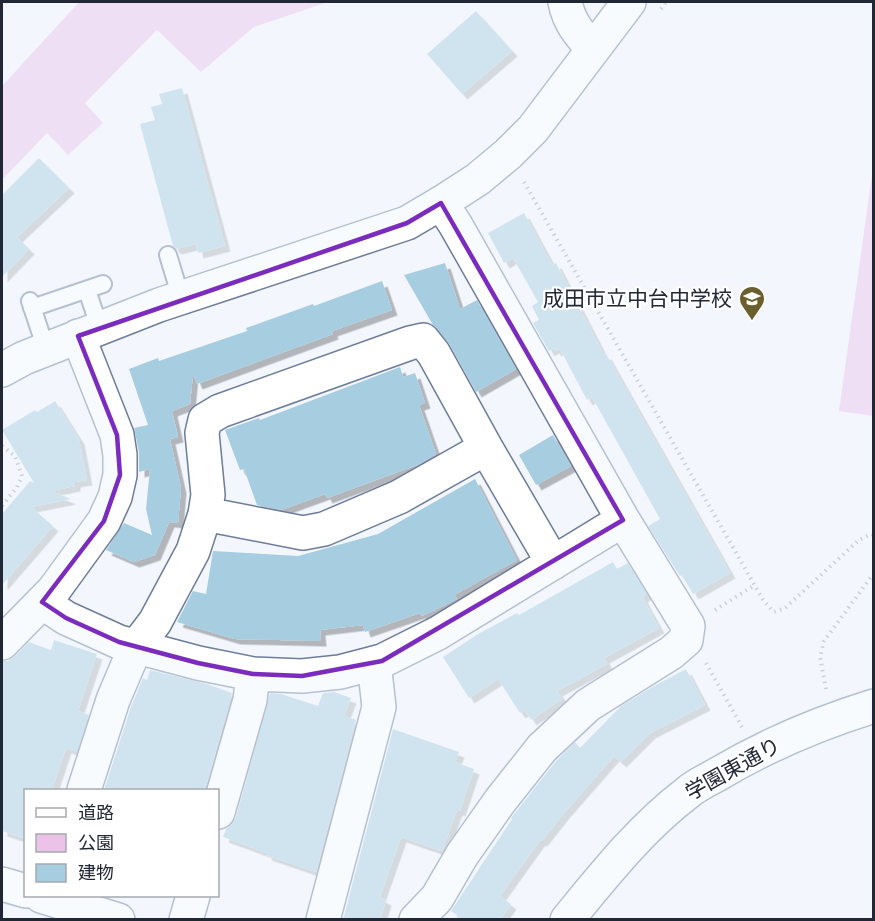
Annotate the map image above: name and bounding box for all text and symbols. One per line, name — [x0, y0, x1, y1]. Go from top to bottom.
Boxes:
school or university icon: 成田市立中台中学校 — [737, 284, 767, 322]
place label: 成田市立中台中学校 — [543, 286, 732, 311]
street label: 学園東通り — [681, 732, 785, 805]
legend — [24, 789, 219, 897]
text: 道路 — [78, 802, 114, 824]
text: 公園 — [78, 832, 114, 854]
text: 建物 — [78, 862, 114, 884]

